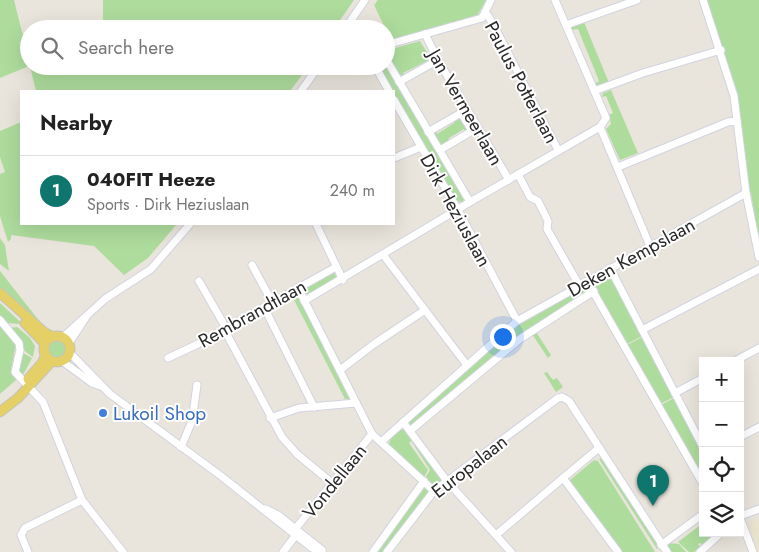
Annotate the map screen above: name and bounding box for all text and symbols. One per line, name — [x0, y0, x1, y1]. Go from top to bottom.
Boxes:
street label: Paulus Potterlaan — [478, 16, 565, 148]
search box — [20, 20, 395, 75]
icon: search — [38, 34, 66, 62]
text: Search here — [78, 34, 174, 61]
street label: Jan Vermeerlaan — [420, 42, 510, 170]
text: Nearby — [40, 108, 112, 138]
street label: Dirk Heziuslaan — [413, 149, 498, 272]
text: 040FIT Heeze — [87, 166, 215, 193]
text: 1 — [52, 179, 60, 202]
text: 240 m — [330, 179, 375, 202]
text: Sports · Dirk Heziuslaan — [87, 193, 249, 216]
street label: Deken Kempslaan — [563, 211, 700, 304]
street label: Rembrandtlaan — [193, 273, 311, 354]
your location — [490, 324, 516, 350]
map controls — [699, 357, 744, 537]
button: + — [699, 357, 744, 402]
place label: Lukoil Shop — [113, 400, 206, 427]
button: − — [699, 402, 744, 447]
marker: Lukoil Shop — [97, 407, 109, 419]
street label: Europalaan — [426, 428, 513, 505]
street label: Vondellaan — [296, 438, 373, 524]
button: locate — [699, 447, 744, 492]
pin: 1 — [637, 465, 669, 506]
button: layers — [699, 492, 744, 537]

